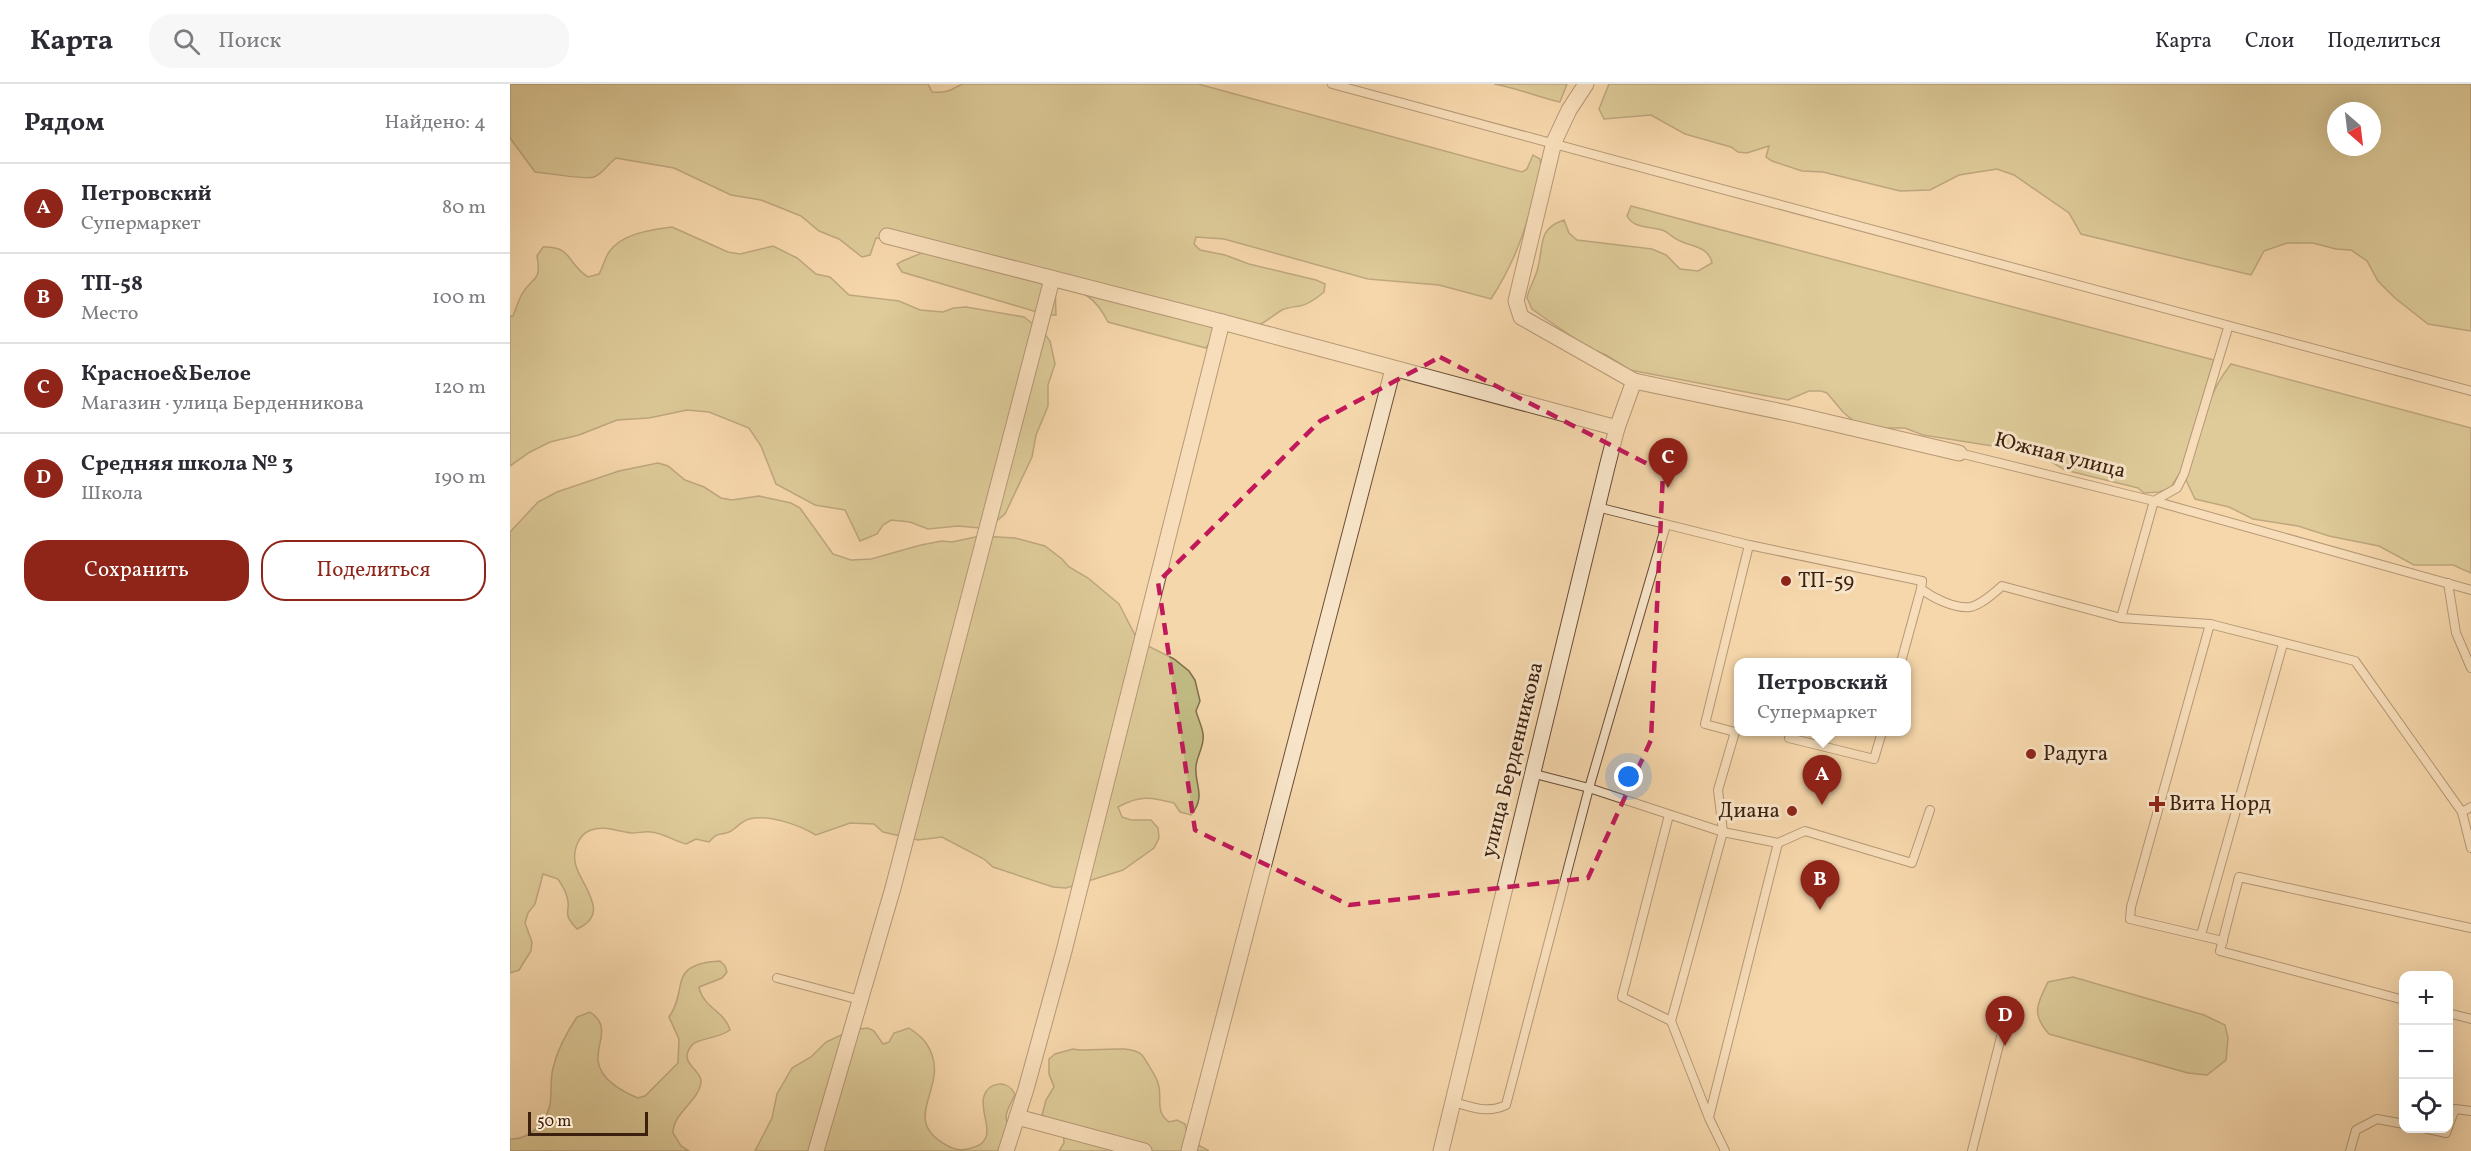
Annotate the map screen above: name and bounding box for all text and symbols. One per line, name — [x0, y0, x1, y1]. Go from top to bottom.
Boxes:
search box — [149, 14, 569, 68]
text: Карта — [30, 22, 113, 61]
icon: search — [170, 25, 203, 58]
text: Поиск — [218, 26, 281, 57]
text: Карта — [2155, 27, 2212, 56]
text: Слои — [2245, 27, 2294, 56]
text: Поделиться — [2327, 27, 2441, 56]
north arrow — [2327, 102, 2381, 156]
text: Рядом — [24, 105, 104, 141]
text: Найдено: 4 — [385, 109, 486, 137]
text: Петровский — [81, 179, 212, 210]
text: A — [36, 194, 51, 222]
text: 80 m — [442, 194, 486, 222]
text: Супермаркет — [81, 210, 201, 238]
text: ТП-58 — [81, 269, 143, 300]
text: B — [37, 284, 50, 312]
text: 100 m — [432, 284, 486, 312]
text: Место — [81, 300, 138, 328]
text: Красное&Белое — [81, 359, 251, 390]
text: C — [37, 374, 50, 402]
text: 120 m — [434, 374, 486, 402]
text: Магазин · улица Берденникова — [81, 390, 364, 418]
street label: Южная улица — [1991, 426, 2129, 486]
pin: C — [1648, 438, 1688, 488]
text: Средняя школа № 3 — [81, 449, 293, 480]
text: D — [36, 464, 51, 492]
text: 190 m — [434, 464, 486, 492]
text: Школа — [81, 480, 143, 508]
button: Сохранить — [24, 540, 249, 601]
button: Поделиться — [261, 540, 486, 601]
place label: ТП-59 — [1798, 567, 1854, 596]
marker: ТП-59 — [1779, 574, 1793, 588]
popup — [1734, 658, 1911, 736]
street label: улица Берденникова — [1475, 659, 1551, 861]
text: Петровский — [1757, 668, 1888, 699]
text: Супермаркет — [1757, 699, 1877, 727]
place label: Радуга — [2043, 740, 2108, 769]
marker: Радуга — [2024, 747, 2038, 761]
pin: A — [1802, 756, 1842, 805]
your location — [1614, 762, 1643, 791]
place label: Вита Норд — [2169, 790, 2271, 819]
place label: Диана — [1718, 797, 1780, 826]
marker: Вита Норд — [2150, 797, 2164, 811]
marker: Диана — [1785, 804, 1799, 818]
pin: B — [1800, 860, 1840, 910]
map controls — [2399, 971, 2453, 1133]
button: + — [2399, 971, 2453, 1025]
pin: D — [1986, 996, 2024, 1046]
button: − — [2399, 1025, 2453, 1079]
button: locate — [2399, 1079, 2453, 1133]
scale bar — [528, 1109, 648, 1136]
text: 50 m — [537, 1111, 571, 1133]

